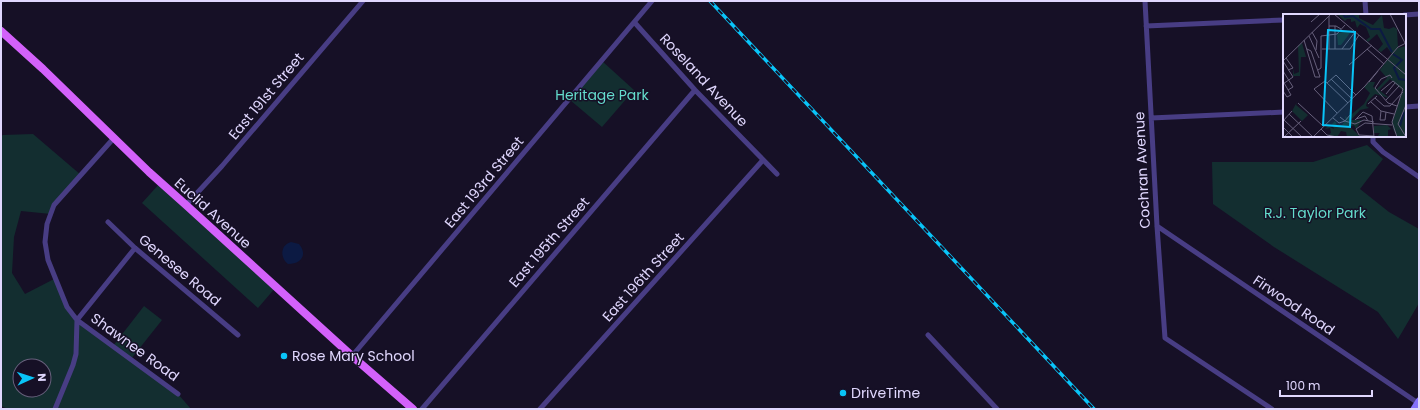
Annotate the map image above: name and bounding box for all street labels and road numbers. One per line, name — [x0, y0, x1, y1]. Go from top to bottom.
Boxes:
street label: Roseland Avenue — [655, 29, 753, 131]
street label: East 191st Street — [224, 48, 308, 144]
street label: Cochran Avenue — [1129, 111, 1155, 229]
street label: East 193rd Street — [440, 132, 528, 232]
street label: Euclid Avenue — [170, 173, 256, 253]
street label: East 195th Street — [504, 193, 594, 291]
street label: East 196th Street — [598, 228, 688, 326]
street label: Genesee Road — [134, 230, 226, 310]
street label: Firwood Road — [1249, 270, 1339, 340]
street label: Shawnee Road — [87, 308, 183, 386]

